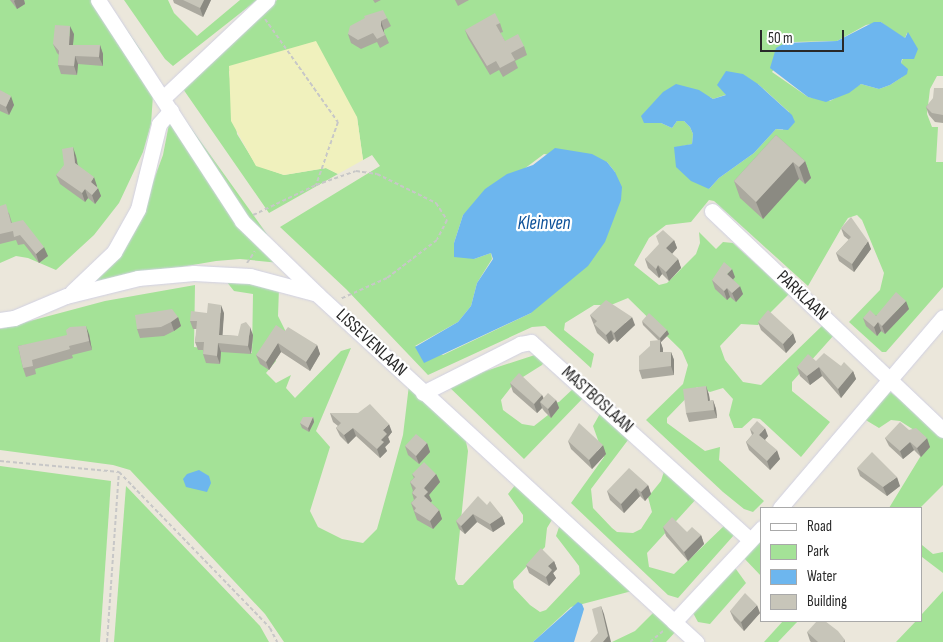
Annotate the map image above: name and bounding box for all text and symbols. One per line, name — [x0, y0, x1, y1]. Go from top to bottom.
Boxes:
scale bar — [763, 20, 847, 52]
text: 50 m — [768, 29, 793, 48]
water label: Kleinven — [517, 213, 571, 235]
street label: PARKLAAN — [772, 266, 832, 326]
street label: LISSEVENLAAN — [331, 305, 411, 381]
street label: MASTBOSLAAN — [557, 362, 637, 438]
legend — [760, 507, 923, 622]
text: Road — [807, 517, 832, 536]
text: Park — [807, 542, 829, 561]
text: Water — [807, 567, 837, 586]
text: Building — [807, 592, 847, 611]

